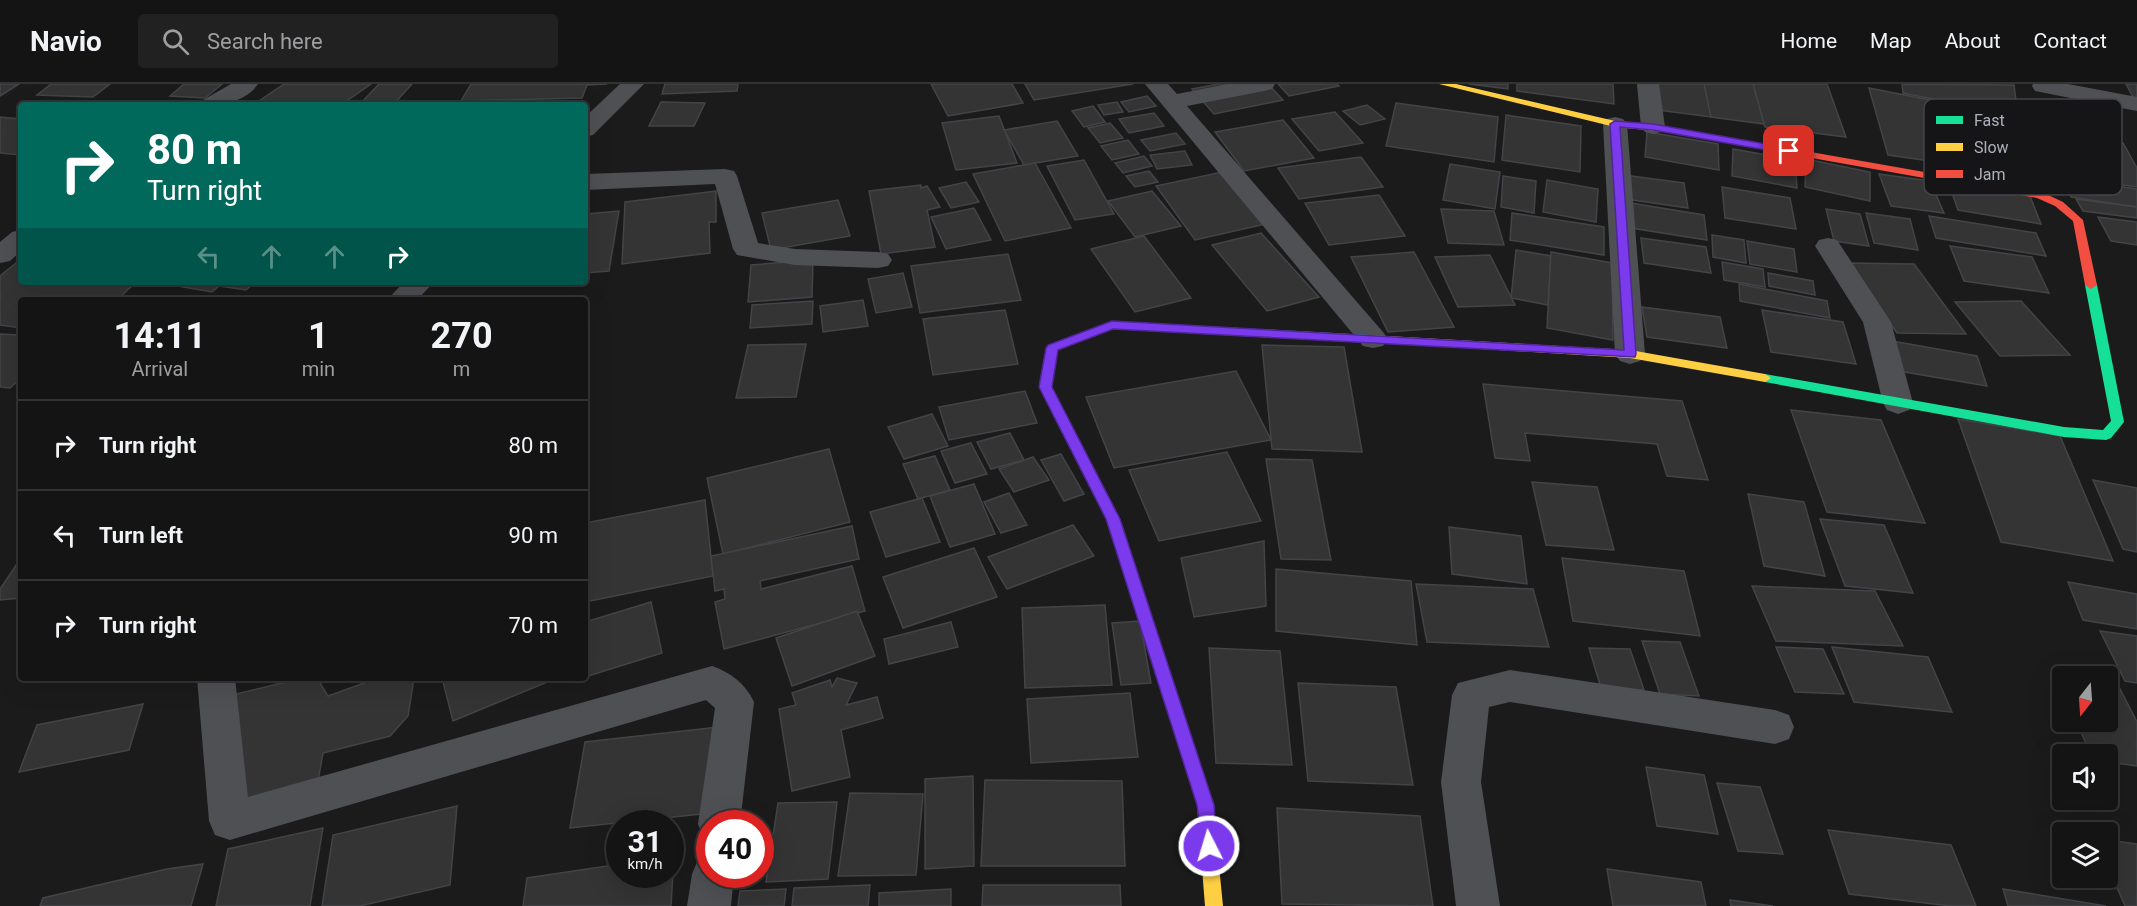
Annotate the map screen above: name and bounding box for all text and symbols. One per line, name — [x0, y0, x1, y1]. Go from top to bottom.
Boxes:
search box — [138, 14, 558, 68]
text: Navio — [30, 25, 102, 58]
icon: search — [159, 25, 192, 58]
text: Search here — [207, 29, 323, 54]
text: Home — [1781, 29, 1837, 53]
text: Map — [1870, 29, 1912, 53]
text: About — [1945, 29, 2001, 53]
text: Contact — [2034, 29, 2107, 53]
legend — [1924, 99, 2122, 195]
text: Fast — [1974, 111, 2005, 130]
text: 80 m — [147, 125, 242, 174]
pin — [1763, 125, 1814, 176]
icon: right — [48, 126, 126, 204]
icon: arrive — [1772, 134, 1805, 167]
text: Slow — [1974, 138, 2009, 157]
text: Jam — [1974, 165, 2006, 184]
text: Turn right — [147, 175, 262, 207]
icon: left — [192, 240, 225, 273]
icon: ahead — [255, 240, 288, 273]
icon: ahead — [318, 240, 351, 273]
icon: right — [381, 240, 414, 273]
text: 14:11 — [113, 315, 206, 357]
text: 1 — [308, 315, 329, 357]
text: 270 — [431, 315, 493, 357]
text: Arrival — [131, 357, 188, 381]
text: min — [302, 357, 335, 381]
text: m — [453, 357, 470, 381]
icon: right — [48, 429, 81, 462]
text: Turn right — [99, 433, 196, 458]
text: 80 m — [509, 433, 558, 458]
icon: left — [48, 519, 81, 552]
text: Turn left — [99, 523, 183, 548]
text: 90 m — [509, 523, 558, 548]
icon: right — [48, 609, 81, 642]
text: Turn right — [99, 613, 196, 638]
text: 70 m — [509, 613, 558, 638]
north arrow — [2052, 666, 2118, 732]
map controls — [2052, 666, 2118, 888]
button: sound — [2052, 744, 2118, 810]
speed limit sign: 40 — [696, 810, 774, 888]
position arrow — [1177, 814, 1241, 878]
button: layers — [2052, 822, 2118, 888]
text: 31 — [628, 824, 662, 859]
text: km/h — [627, 855, 663, 873]

